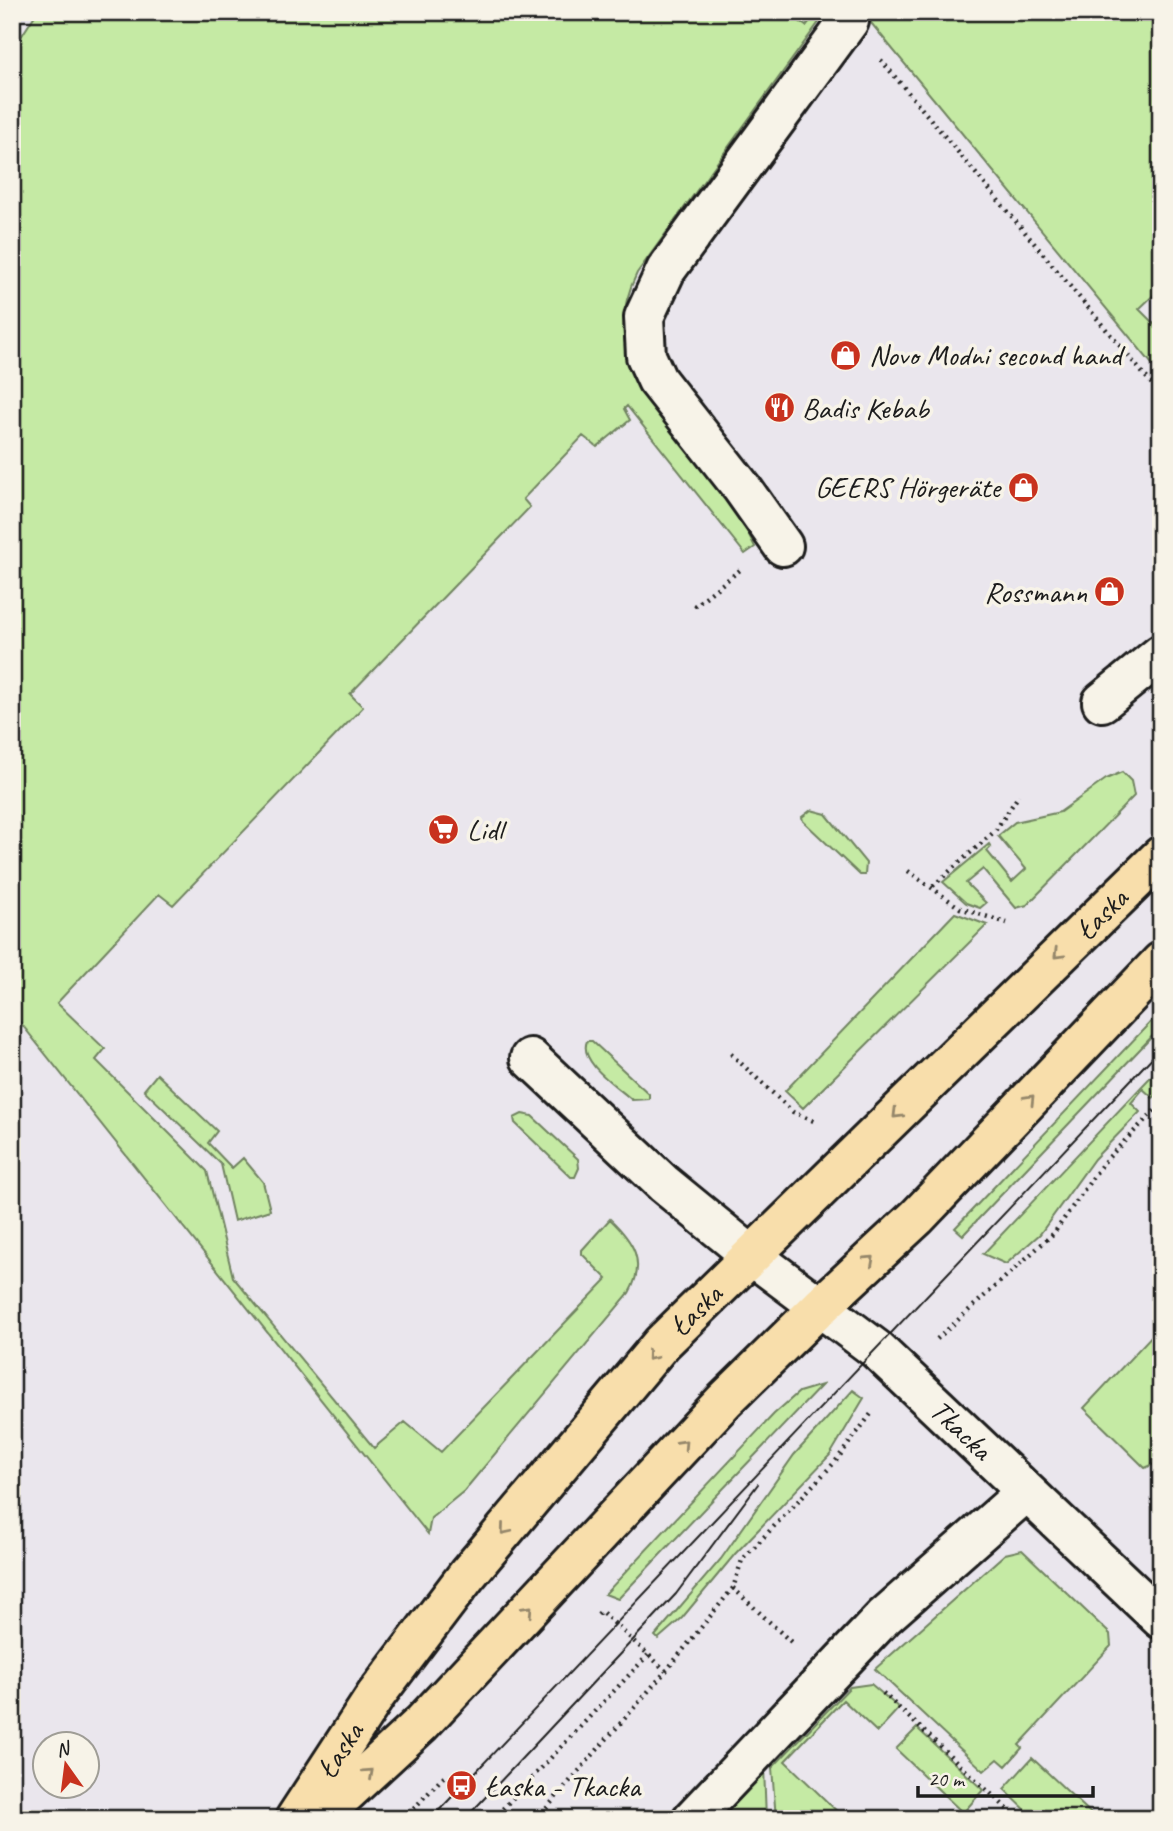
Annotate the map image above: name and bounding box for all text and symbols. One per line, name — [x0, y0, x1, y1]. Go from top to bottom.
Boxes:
place label: Novo Modni second hand — [869, 336, 1126, 374]
shop icon: Novo Modni second hand — [829, 338, 863, 372]
place label: Badis Kebab — [802, 389, 930, 427]
restaurant icon: Badis Kebab — [762, 391, 796, 425]
place label: GEERS Hörgeräte — [815, 468, 1002, 506]
shop icon: GEERS Hörgeräte — [1006, 470, 1040, 504]
place label: Rossmann — [984, 573, 1087, 611]
shop icon: Rossmann — [1093, 575, 1127, 609]
place label: Lidl — [467, 811, 507, 849]
supermarket icon: Lidl — [427, 813, 461, 847]
street label: Łaska — [1067, 878, 1137, 948]
one-way arrow — [1053, 945, 1066, 958]
one-way arrow — [1022, 1094, 1034, 1107]
one-way arrow — [892, 1105, 905, 1118]
one-way arrow — [862, 1256, 875, 1269]
street label: Łaska — [661, 1274, 732, 1344]
one-way arrow — [647, 1347, 659, 1360]
street label: Tkacka — [922, 1391, 1002, 1469]
one-way arrow — [675, 1439, 688, 1452]
one-way arrow — [501, 1522, 513, 1535]
one-way arrow — [520, 1605, 532, 1618]
street label: Łaska — [308, 1714, 373, 1785]
north arrow — [32, 1730, 102, 1800]
text: N — [54, 1736, 74, 1763]
scale bar — [918, 1754, 1092, 1798]
text: 20 m — [928, 1766, 966, 1792]
place label: Łaska - Tkacka — [485, 1767, 642, 1805]
one-way arrow — [361, 1768, 374, 1781]
bus stop icon: Łaska - Tkacka — [445, 1769, 479, 1803]

